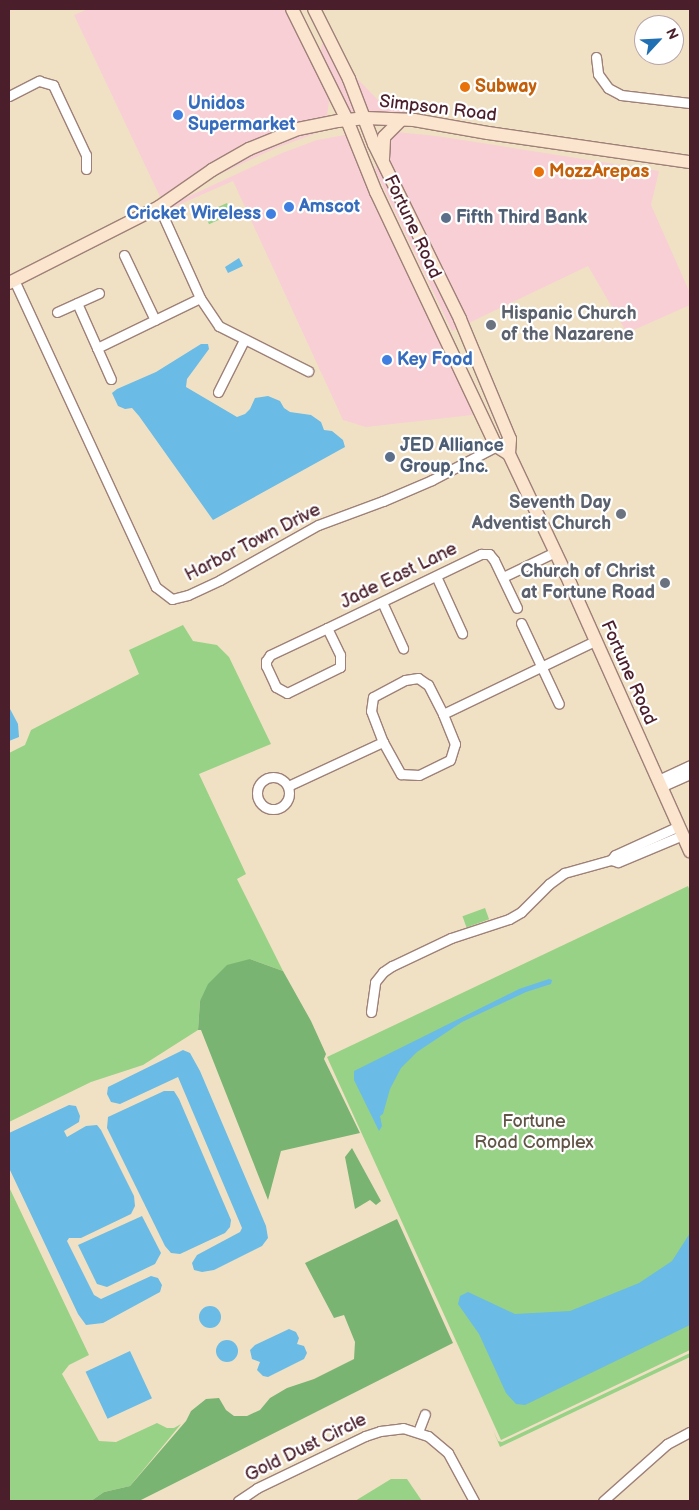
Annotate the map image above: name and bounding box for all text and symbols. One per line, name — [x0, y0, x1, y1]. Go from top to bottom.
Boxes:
north arrow — [634, 15, 684, 65]
text: N — [662, 26, 682, 42]
place label: Subway — [475, 76, 537, 98]
marker: Subway — [459, 81, 471, 93]
street label: Simpson Road — [378, 91, 498, 127]
place label: Unidos Supermarket — [188, 94, 295, 136]
marker: Unidos Supermarket — [172, 109, 184, 121]
place label: MozzArepas — [549, 161, 649, 183]
marker: MozzArepas — [533, 166, 545, 178]
street label: Fortune Road — [379, 172, 445, 282]
place label: Amscot — [299, 196, 360, 218]
marker: Amscot — [283, 201, 295, 213]
place label: Cricket Wireless — [126, 203, 261, 225]
place label: Fifth Third Bank — [456, 207, 587, 229]
marker: Cricket Wireless — [265, 208, 277, 220]
marker: Fifth Third Bank — [440, 212, 452, 224]
place label: Hispanic Church of the Nazarene — [501, 304, 636, 346]
marker: Hispanic Church of the Nazarene — [485, 319, 497, 331]
place label: Key Food — [397, 349, 473, 371]
marker: Key Food — [381, 354, 393, 366]
place label: JED Alliance Group, Inc. — [400, 436, 504, 478]
marker: JED Alliance Group, Inc. — [384, 451, 396, 463]
place label: Seventh Day Adventist Church — [472, 493, 611, 536]
street label: Harbor Town Drive — [181, 499, 325, 587]
marker: Seventh Day Adventist Church — [615, 508, 627, 520]
street label: Jade East Lane — [337, 538, 461, 614]
place label: Church of Christ at Fortune Road — [520, 562, 655, 604]
marker: Church of Christ at Fortune Road — [659, 577, 671, 589]
street label: Fortune Road — [595, 618, 661, 728]
park label: Fortune Road Complex — [474, 1112, 594, 1154]
street label: Gold Dust Circle — [242, 1409, 370, 1487]

